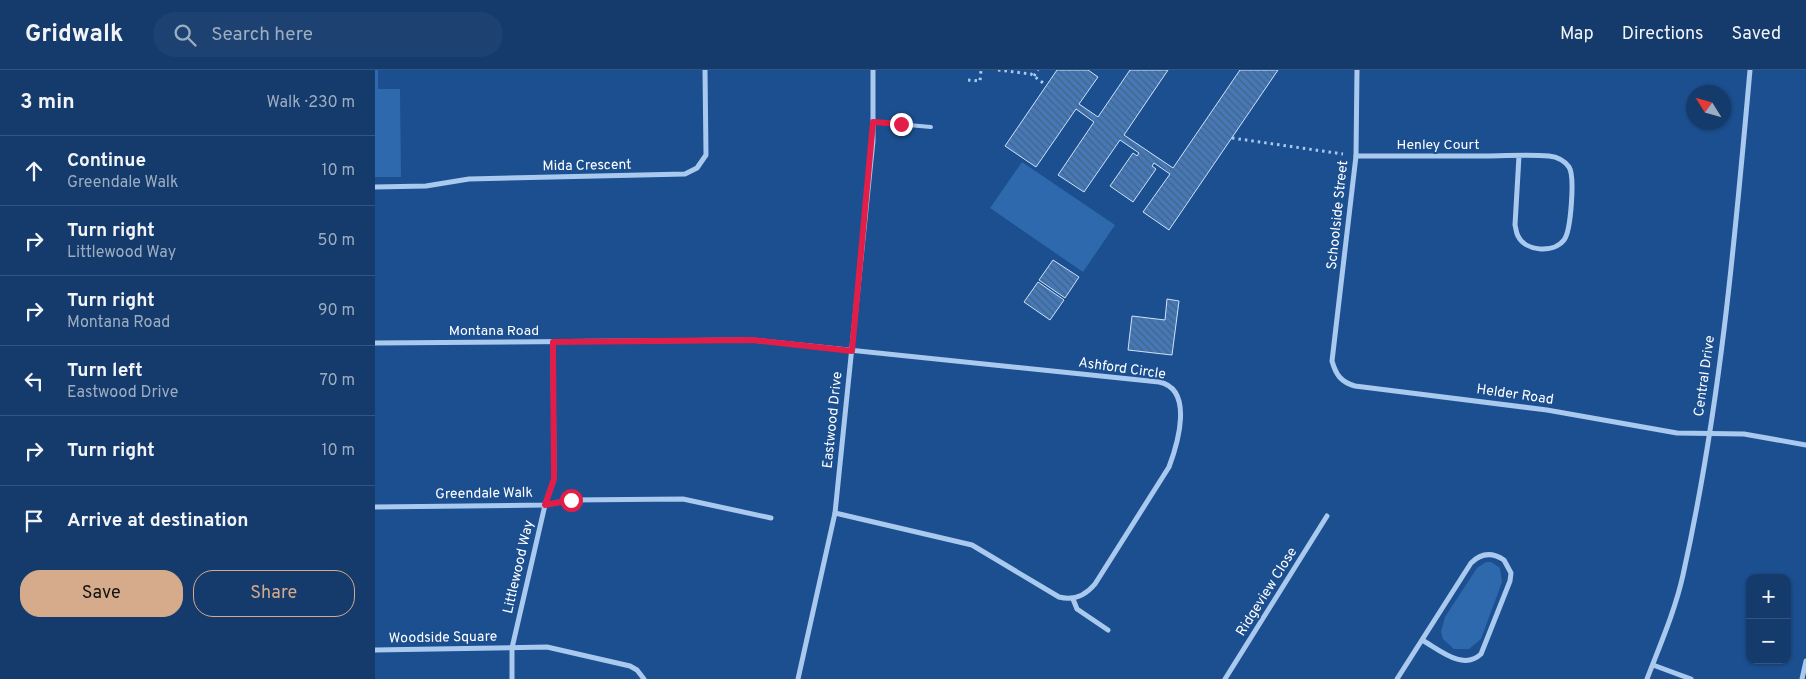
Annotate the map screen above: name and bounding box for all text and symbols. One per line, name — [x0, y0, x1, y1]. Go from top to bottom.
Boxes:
search box — [153, 12, 503, 57]
text: Gridwalk — [25, 20, 123, 50]
icon: search — [171, 21, 199, 49]
text: Search here — [211, 23, 313, 47]
text: Map — [1560, 23, 1594, 46]
text: Directions — [1622, 23, 1704, 46]
text: Saved — [1732, 23, 1781, 46]
north arrow — [1686, 85, 1731, 130]
text: 3 min — [20, 89, 75, 116]
text: Walk · 230 m — [266, 93, 355, 113]
route end — [890, 113, 913, 136]
street label: Henley Court — [1397, 137, 1479, 154]
text: Continue — [67, 149, 146, 173]
icon: ahead — [20, 157, 48, 185]
street label: Mida Crescent — [542, 157, 632, 175]
street label: Schoolside Street — [1324, 159, 1352, 271]
text: 10 m — [321, 161, 355, 181]
text: Greendale Walk — [67, 173, 179, 193]
text: Turn right — [67, 219, 155, 243]
icon: right — [20, 227, 48, 255]
text: 50 m — [318, 231, 355, 251]
text: Littlewood Way — [67, 243, 176, 263]
text: Turn right — [67, 289, 155, 313]
icon: right — [20, 297, 48, 325]
text: 90 m — [318, 301, 355, 321]
text: Montana Road — [67, 313, 170, 333]
street label: Montana Road — [449, 323, 539, 340]
street label: Central Drive — [1691, 334, 1719, 418]
street label: Ashford Circle — [1077, 354, 1167, 384]
text: Turn left — [67, 359, 143, 383]
icon: left — [20, 367, 48, 395]
text: 70 m — [320, 371, 355, 391]
street label: Eastwood Drive — [819, 371, 847, 469]
street label: Helder Road — [1475, 381, 1555, 409]
text: Eastwood Drive — [67, 383, 178, 403]
icon: right — [20, 437, 48, 465]
text: Turn right — [67, 439, 155, 463]
text: 10 m — [321, 441, 355, 461]
street label: Greendale Walk — [435, 485, 533, 503]
route start — [560, 489, 583, 512]
icon: arrive — [20, 507, 48, 535]
text: Arrive at destination — [67, 509, 248, 533]
street label: Littlewood Way — [500, 519, 538, 615]
street label: Ridgeview Close — [1233, 544, 1301, 640]
button: Save — [20, 570, 183, 617]
button: Share — [193, 570, 355, 617]
map controls — [1746, 574, 1791, 664]
button: + — [1746, 574, 1791, 619]
button: − — [1746, 619, 1791, 664]
street label: Woodside Square — [389, 629, 497, 647]

